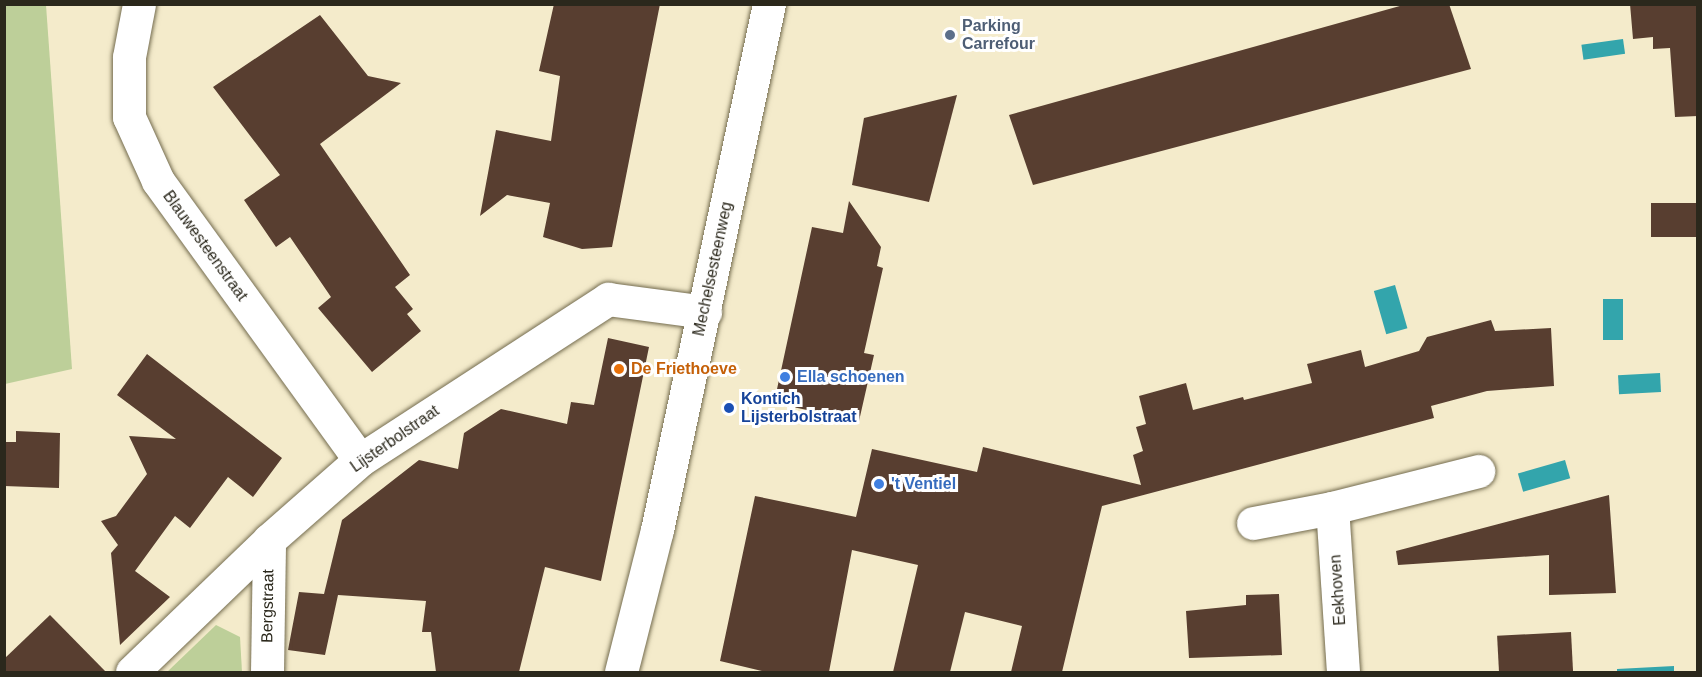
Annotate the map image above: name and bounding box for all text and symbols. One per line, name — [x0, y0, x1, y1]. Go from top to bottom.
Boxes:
place label: Parking Carrefour — [962, 16, 1035, 54]
marker: Parking Carrefour — [943, 28, 957, 42]
street label: Blauwesteenstraat — [159, 187, 251, 305]
street label: Mechelsesteenweg — [689, 200, 737, 338]
place label: De Friethoeve — [631, 359, 737, 379]
marker: De Friethoeve — [612, 362, 626, 376]
place label: Ella schoenen — [797, 367, 905, 387]
marker: Ella schoenen — [778, 370, 792, 384]
place label: Kontich Lijsterbolstraat — [741, 389, 857, 427]
street label: Lijsterbolstraat — [347, 401, 443, 477]
marker: Kontich Lijsterbolstraat — [722, 401, 736, 415]
place label: 't Ventiel — [891, 474, 956, 494]
marker: 't Ventiel — [872, 477, 886, 491]
street label: Eekhoven — [1326, 554, 1350, 626]
street label: Bergstraat — [258, 569, 278, 643]

